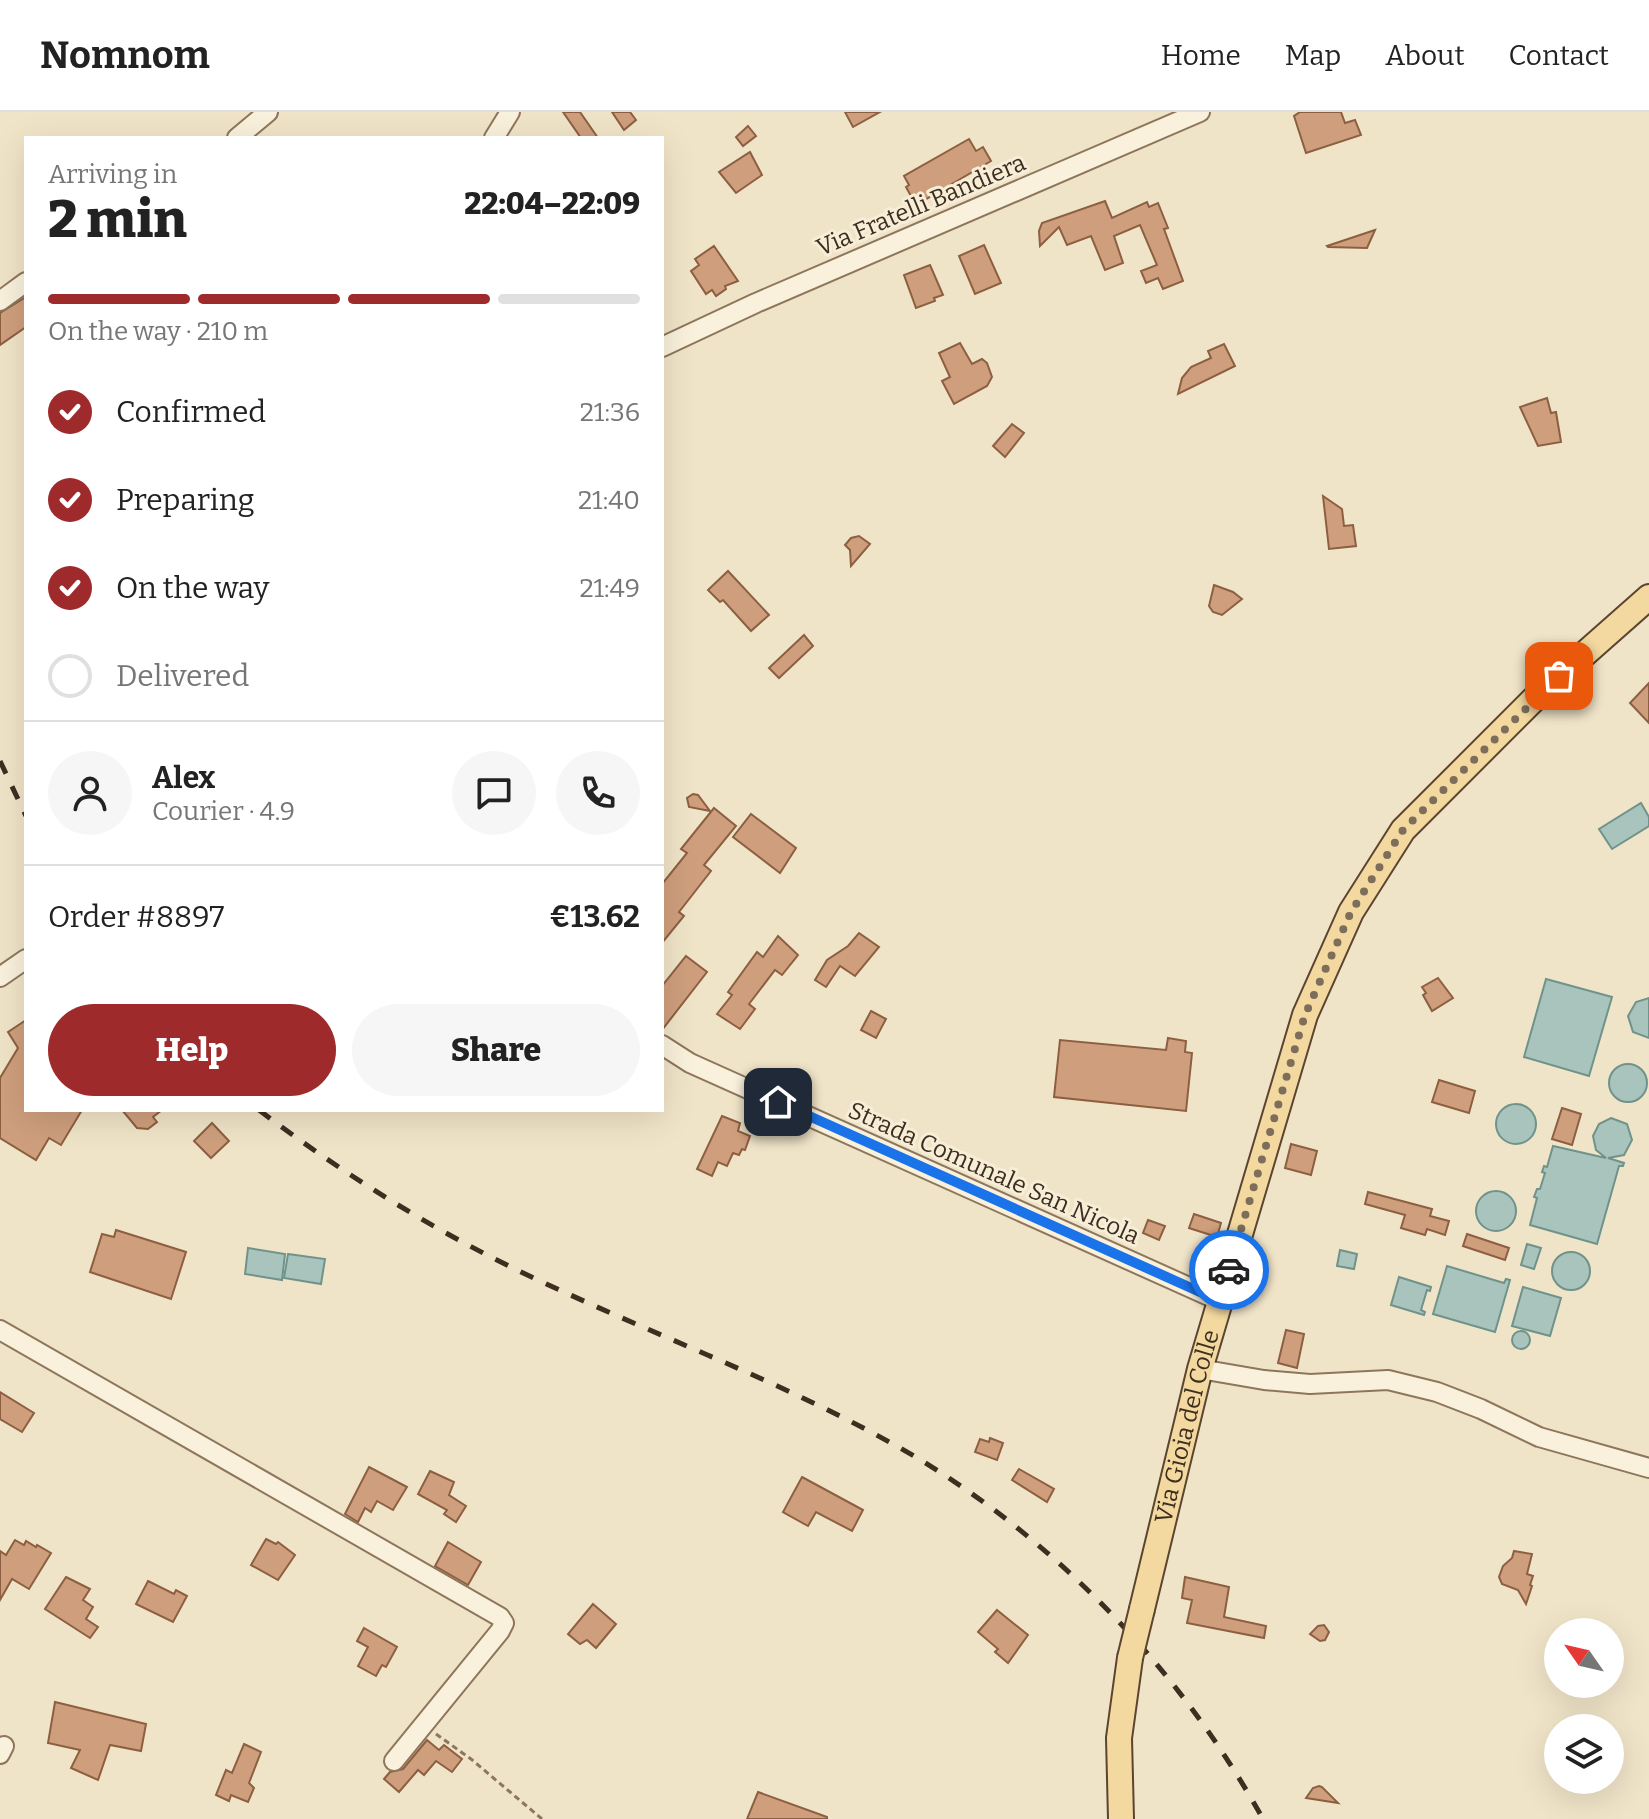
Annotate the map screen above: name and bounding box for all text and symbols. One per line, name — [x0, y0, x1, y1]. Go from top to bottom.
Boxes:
text: Nomnom — [40, 32, 210, 78]
text: Home — [1161, 39, 1241, 72]
text: Map — [1285, 39, 1341, 72]
text: About — [1385, 39, 1465, 72]
text: Contact — [1509, 39, 1609, 72]
street label: Via Fratelli Bandiera — [812, 148, 1030, 262]
text: Arriving in — [48, 159, 177, 190]
text: 22:04–22:09 — [464, 186, 640, 222]
text: 2 min — [48, 188, 187, 251]
text: On the way · 210 m — [48, 316, 268, 347]
icon: check — [48, 390, 92, 434]
text: Confirmed — [116, 394, 266, 430]
text: 21:36 — [580, 397, 640, 428]
icon: check — [48, 478, 92, 522]
text: Preparing — [116, 482, 254, 518]
text: 21:40 — [578, 485, 640, 516]
icon: check — [48, 566, 92, 610]
text: On the way — [116, 570, 269, 606]
text: 21:49 — [579, 573, 640, 604]
pin — [1525, 642, 1593, 710]
icon: bag — [1537, 654, 1581, 698]
text: Delivered — [116, 658, 249, 694]
button: person — [48, 751, 132, 835]
button: chat — [452, 751, 536, 835]
button: phone — [556, 751, 640, 835]
text: Alex — [152, 760, 215, 796]
text: Courier · 4.9 — [152, 796, 295, 827]
text: Order #8897 — [48, 899, 224, 935]
text: €13.62 — [550, 899, 640, 935]
button: Help — [48, 1004, 336, 1096]
button: Share — [352, 1004, 640, 1096]
pin — [744, 1068, 812, 1136]
icon: home — [756, 1080, 800, 1124]
street label: Strada Comunale San Nicola — [844, 1096, 1144, 1250]
courier — [1189, 1230, 1269, 1310]
icon: car — [1207, 1248, 1251, 1292]
street label: Via Gioia del Colle — [1149, 1326, 1225, 1526]
north arrow — [1544, 1618, 1624, 1698]
map controls — [1544, 1618, 1624, 1794]
button: layers — [1544, 1714, 1624, 1794]

